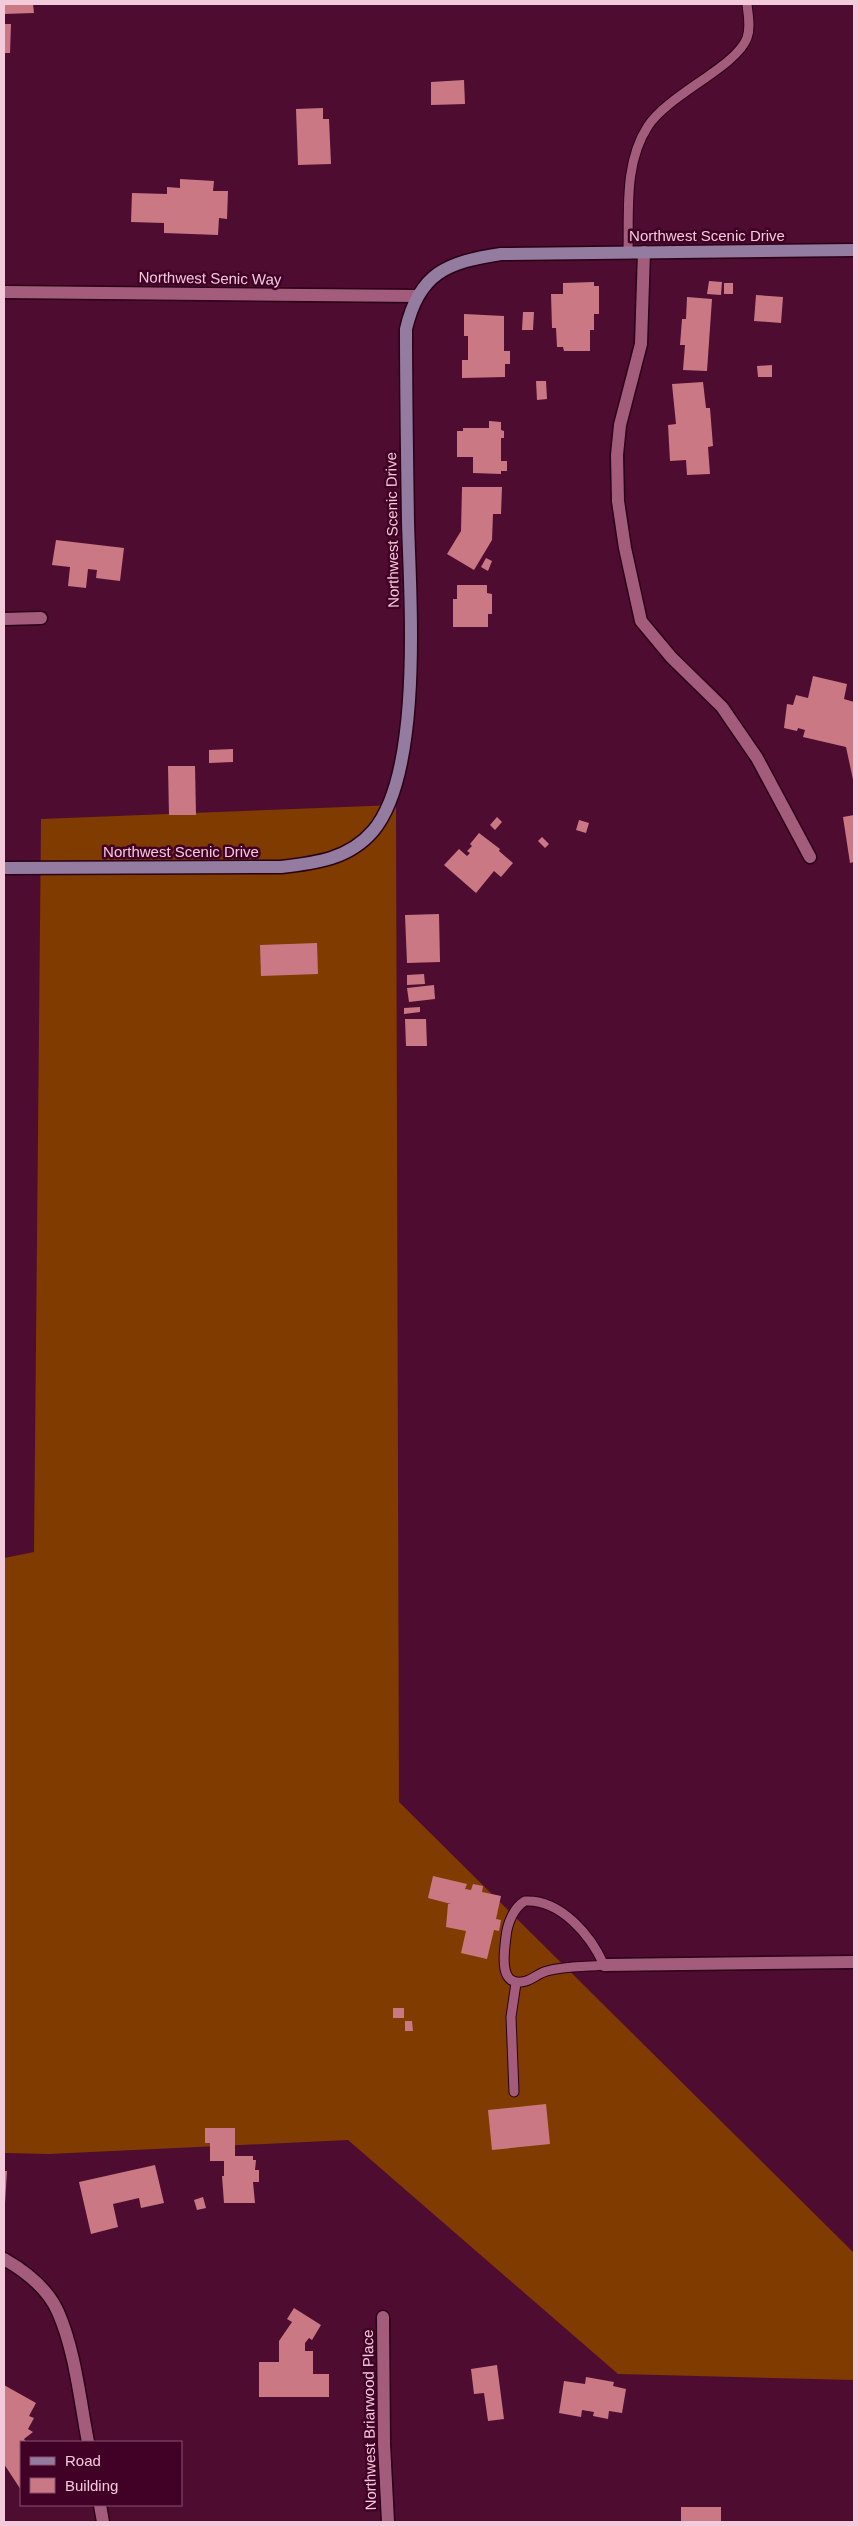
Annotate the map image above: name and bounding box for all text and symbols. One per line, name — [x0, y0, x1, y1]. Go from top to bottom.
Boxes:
street label: Northwest Scenic Drive — [629, 227, 785, 244]
street label: Northwest Senic Way — [138, 268, 282, 288]
street label: Northwest Scenic Drive — [382, 452, 402, 608]
street label: Northwest Scenic Drive — [103, 843, 259, 860]
street label: Northwest Briarwood Place — [359, 2329, 379, 2511]
legend — [20, 2441, 182, 2506]
text: Road — [65, 2452, 101, 2469]
text: Building — [65, 2477, 118, 2494]

